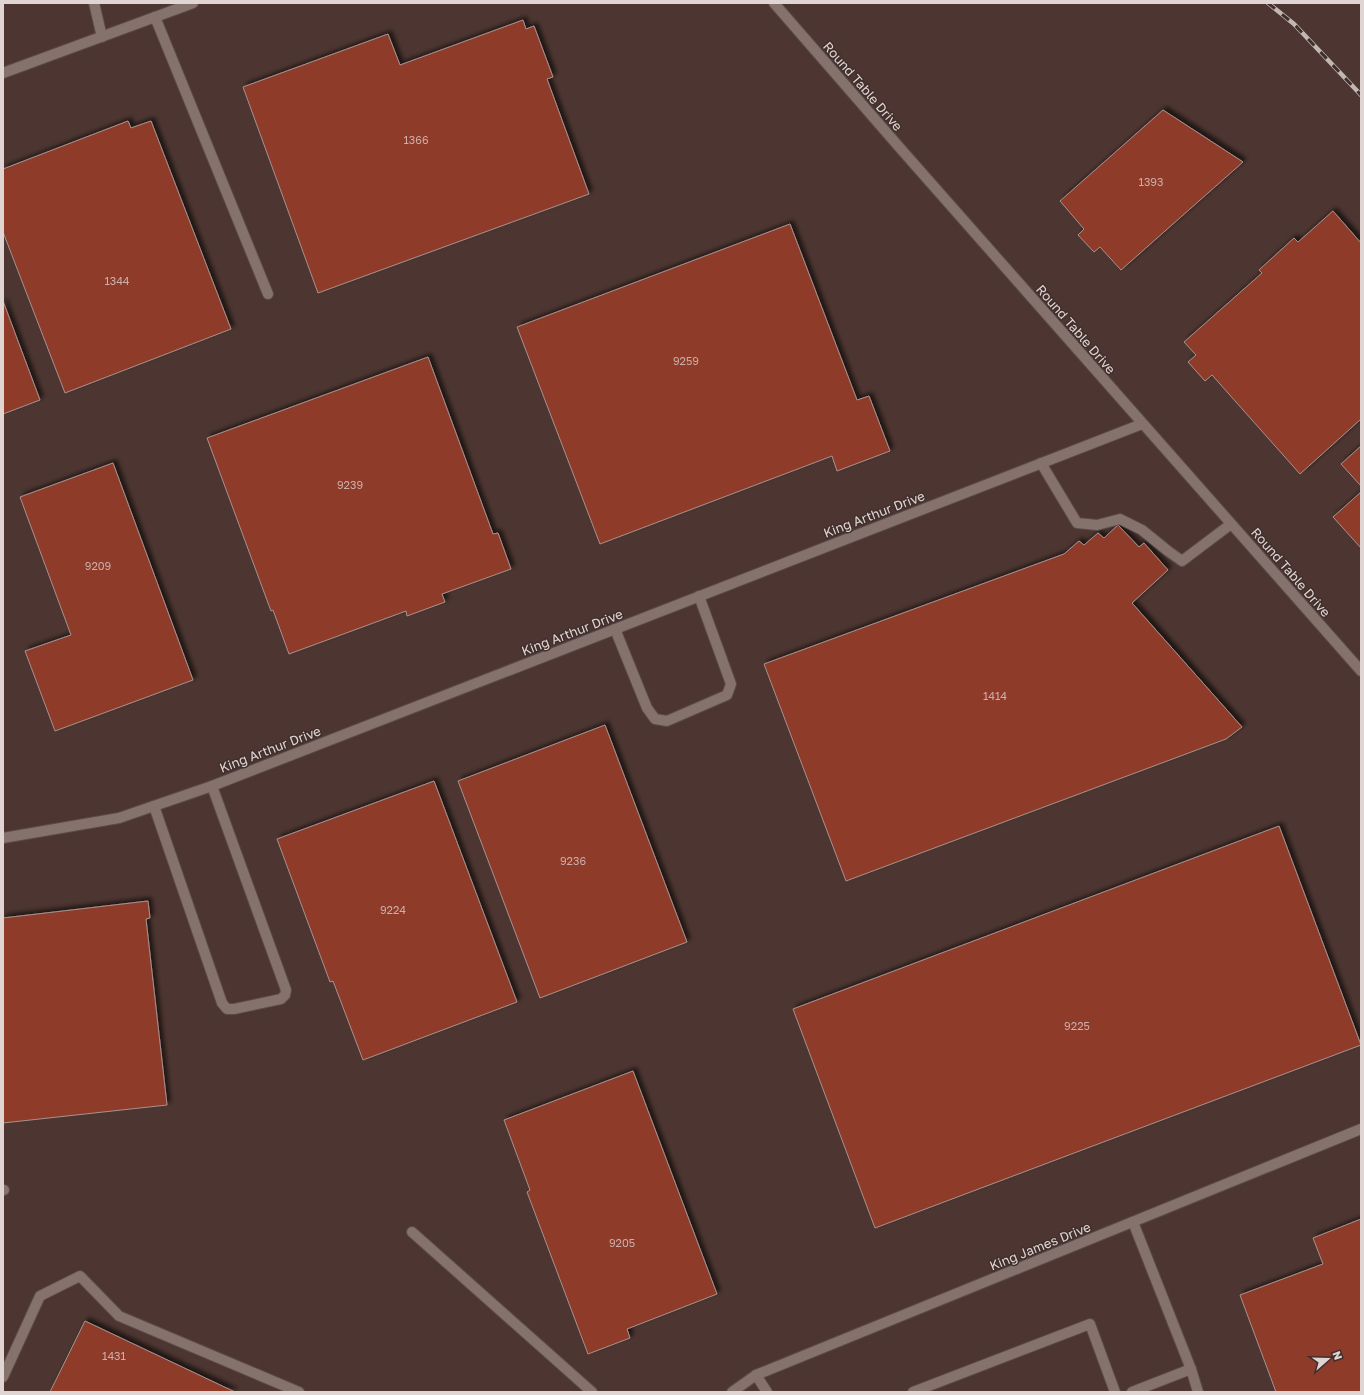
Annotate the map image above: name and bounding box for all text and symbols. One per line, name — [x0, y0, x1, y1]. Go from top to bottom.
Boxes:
street label: Round Table Drive — [820, 38, 906, 134]
house number: 1366 — [403, 133, 429, 146]
house number: 1393 — [1139, 175, 1163, 188]
house number: 1344 — [104, 274, 130, 287]
street label: Round Table Drive — [1033, 281, 1119, 377]
house number: 9259 — [673, 354, 699, 367]
house number: 9239 — [337, 478, 363, 491]
street label: King Arthur Drive — [821, 487, 927, 541]
street label: Round Table Drive — [1248, 524, 1334, 620]
house number: 9209 — [85, 559, 111, 572]
street label: King Arthur Drive — [519, 605, 625, 659]
house number: 1414 — [983, 689, 1007, 702]
street label: King Arthur Drive — [217, 722, 323, 776]
house number: 9236 — [560, 854, 586, 867]
house number: 9224 — [380, 903, 406, 916]
house number: 9225 — [1064, 1019, 1090, 1032]
street label: King James Drive — [987, 1218, 1093, 1274]
house number: 9205 — [609, 1236, 635, 1249]
north arrow — [1308, 1339, 1348, 1379]
house number: 1431 — [102, 1349, 126, 1362]
text: N — [1330, 1349, 1345, 1362]

